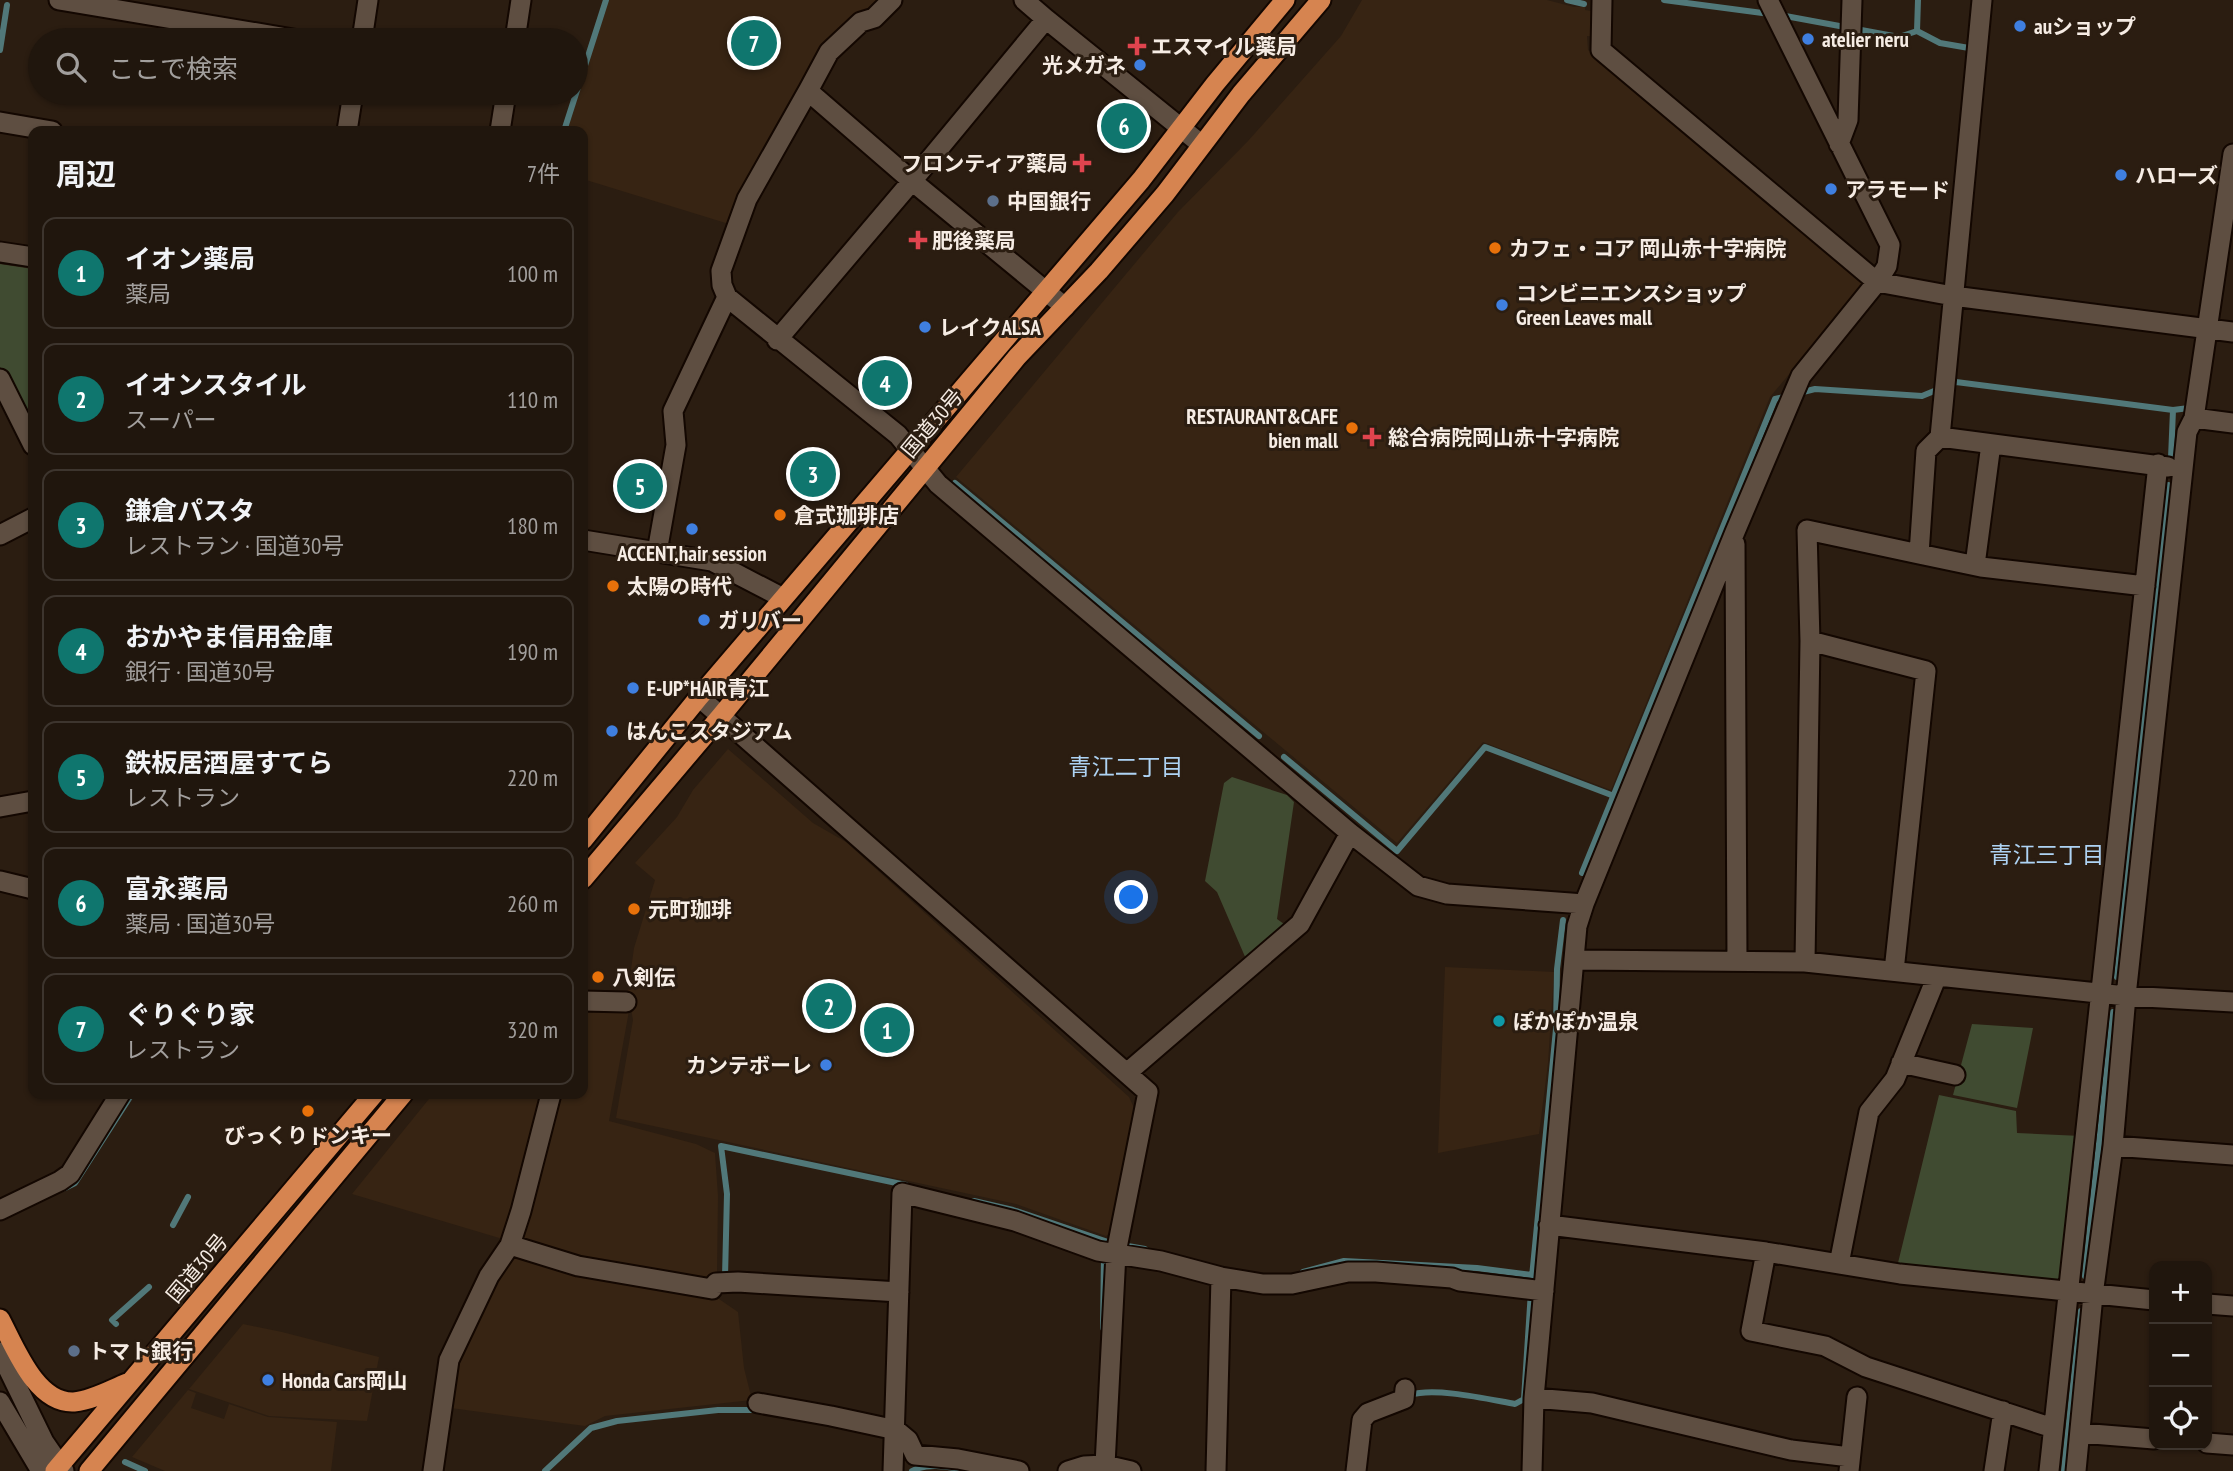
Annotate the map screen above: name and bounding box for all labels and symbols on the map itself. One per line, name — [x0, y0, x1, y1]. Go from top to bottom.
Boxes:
place label: auショップ — [2034, 13, 2136, 40]
pin: 7 — [731, 17, 777, 69]
marker: auショップ — [2012, 18, 2028, 34]
place label: atelier neru — [1822, 26, 1909, 53]
marker: atelier neru — [1800, 31, 1816, 47]
place label: エスマイル薬局 — [1151, 33, 1297, 60]
marker: エスマイル薬局 — [1129, 38, 1145, 54]
place label: 光メガネ — [1042, 52, 1126, 79]
marker: 光メガネ — [1132, 57, 1148, 73]
pin: 6 — [1101, 100, 1147, 152]
place label: フロンティア薬局 — [901, 150, 1068, 177]
marker: フロンティア薬局 — [1074, 155, 1090, 171]
place label: ハローズ — [2135, 162, 2218, 189]
marker: ハローズ — [2113, 167, 2129, 183]
place label: アラモード — [1845, 176, 1950, 203]
marker: アラモード — [1823, 181, 1839, 197]
place label: 中国銀行 — [1007, 188, 1091, 215]
marker: 中国銀行 — [985, 193, 1001, 209]
place label: 肥後薬局 — [932, 227, 1016, 254]
marker: 肥後薬局 — [910, 232, 926, 248]
place label: カフェ・コア 岡山赤十字病院 — [1509, 235, 1786, 262]
marker: カフェ・コア 岡山赤十字病院 — [1487, 240, 1503, 256]
place label: コンビニエンスショップ Green Leaves mall — [1516, 280, 1747, 331]
marker: コンビニエンスショップ Green Leaves mall — [1494, 297, 1510, 313]
place label: レイクALSA — [939, 314, 1041, 341]
marker: レイクALSA — [917, 319, 933, 335]
pin: 4 — [862, 357, 908, 409]
street label: 国道30号 — [895, 383, 969, 463]
place label: RESTAURANT&CAFE bien mall — [1186, 403, 1339, 454]
marker: RESTAURANT&CAFE bien mall — [1344, 420, 1360, 436]
place label: 総合病院岡山赤十字病院 — [1388, 424, 1619, 451]
marker: 総合病院岡山赤十字病院 — [1362, 427, 1382, 447]
pin: 3 — [790, 448, 836, 500]
pin: 5 — [617, 460, 663, 512]
place label: 倉式珈琲店 — [794, 502, 899, 529]
marker: 倉式珈琲店 — [772, 507, 788, 523]
marker: ACCENT,hair session — [684, 521, 700, 537]
place label: ACCENT,hair session — [616, 540, 767, 567]
place label: 太陽の時代 — [627, 573, 732, 600]
marker: 太陽の時代 — [605, 578, 621, 594]
place label: ガリバー — [718, 607, 802, 634]
marker: ガリバー — [696, 612, 712, 628]
place label: E-UP*HAIR青江 — [647, 675, 769, 702]
marker: E-UP*HAIR青江 — [625, 680, 641, 696]
place label: はんこスタジアム — [626, 718, 793, 745]
marker: はんこスタジアム — [604, 723, 620, 739]
district label: 青江二丁目 — [1069, 752, 1184, 781]
district label: 青江三丁目 — [1990, 840, 2105, 869]
your location — [1114, 880, 1148, 914]
place label: 元町珈琲 — [648, 896, 732, 923]
marker: 元町珈琲 — [626, 901, 642, 917]
place label: 八剣伝 — [612, 964, 676, 991]
marker: 八剣伝 — [590, 969, 606, 985]
pin: 2 — [806, 980, 852, 1032]
pin: 1 — [864, 1004, 910, 1056]
place label: ぽかぽか温泉 — [1513, 1008, 1639, 1035]
marker: ぽかぽか温泉 — [1491, 1013, 1507, 1029]
place label: カンテボーレ — [686, 1052, 812, 1079]
marker: カンテボーレ — [818, 1057, 834, 1073]
marker: びっくりドンキー — [300, 1103, 316, 1119]
place label: びっくりドンキー — [224, 1122, 392, 1149]
street label: 国道30号 — [160, 1228, 234, 1308]
place label: トマト銀行 — [88, 1338, 193, 1365]
marker: トマト銀行 — [66, 1343, 82, 1359]
place label: Honda Cars岡山 — [282, 1367, 408, 1394]
marker: Honda Cars岡山 — [260, 1372, 276, 1388]

